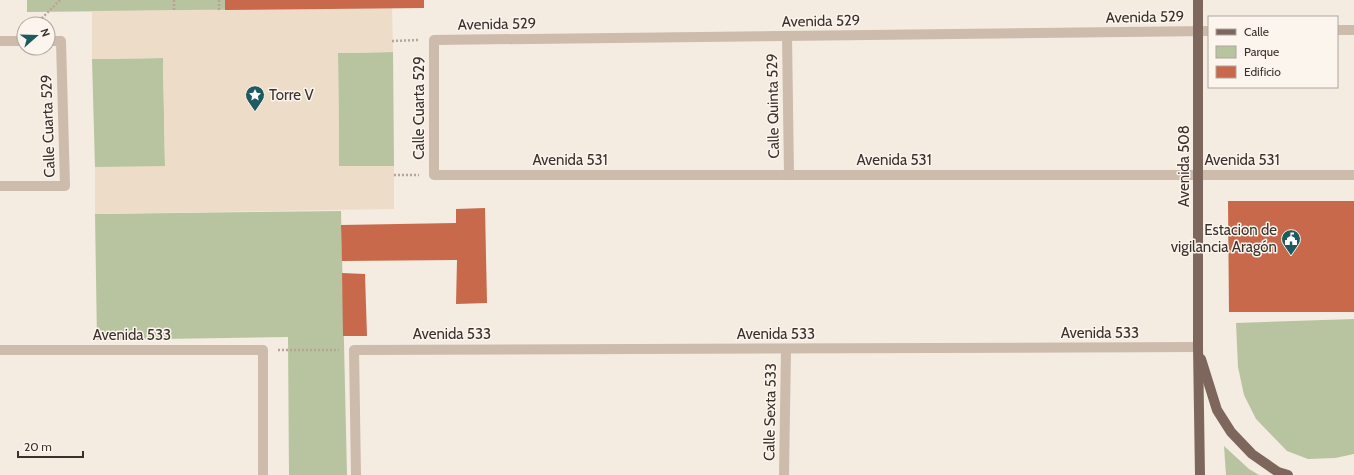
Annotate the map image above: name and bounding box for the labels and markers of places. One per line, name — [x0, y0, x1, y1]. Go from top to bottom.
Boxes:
place icon: Torre V — [244, 84, 266, 112]
place label: Torre V — [269, 86, 314, 104]
place label: Estacion de vigilancia Aragón — [1171, 221, 1277, 256]
public building icon: Estacion de vigilancia Aragón — [1280, 228, 1302, 256]

